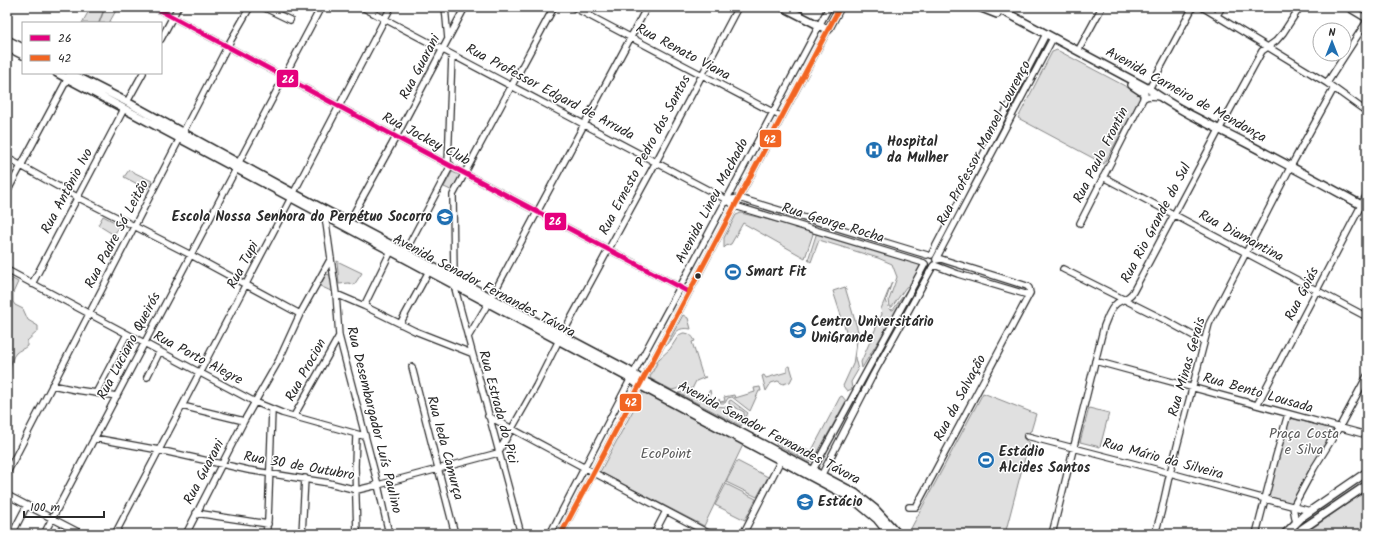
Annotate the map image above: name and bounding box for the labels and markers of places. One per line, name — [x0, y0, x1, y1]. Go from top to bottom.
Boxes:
place label: Hospital da Mulher — [887, 131, 949, 169]
hospital icon: Hospital da Mulher — [864, 140, 884, 160]
place label: Escola Nossa Senhora do Perpétuo Socorro — [172, 206, 433, 228]
school or university icon: Escola Nossa Senhora do Perpétuo Socorro — [435, 207, 455, 227]
place label: Smart Fit — [746, 261, 807, 283]
sports icon: Smart Fit — [723, 262, 743, 282]
unlabelled marker — [693, 271, 703, 281]
place label: Centro Universitário UniGrande — [811, 311, 934, 349]
school or university icon: Centro Universitário UniGrande — [788, 320, 808, 340]
place label: Estádio Alcides Santos — [999, 441, 1091, 479]
sports icon: Estádio Alcides Santos — [976, 450, 996, 470]
place label: Estácio — [818, 491, 863, 513]
school or university icon: Estácio — [795, 492, 815, 512]

